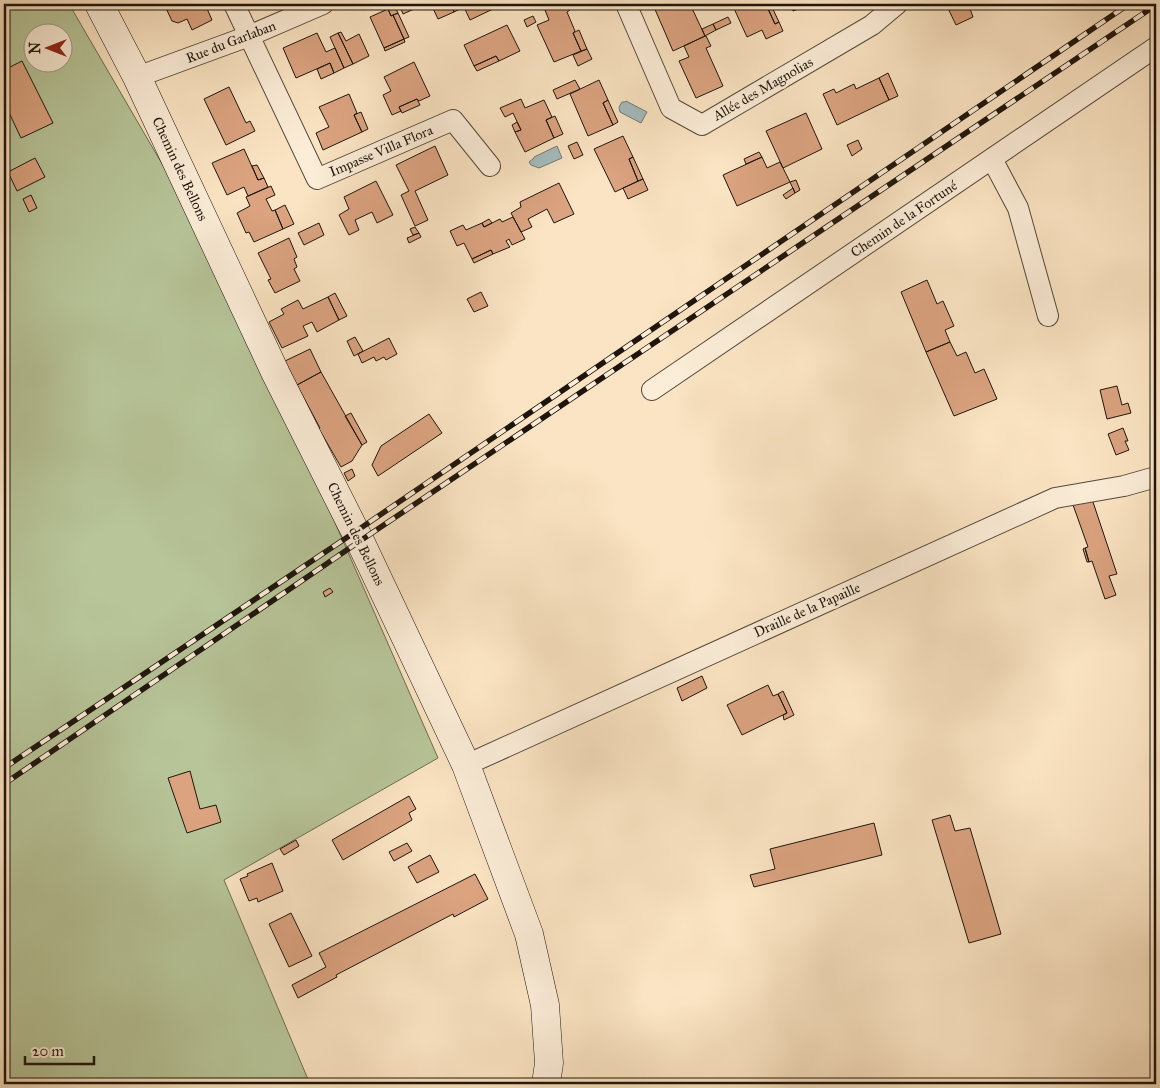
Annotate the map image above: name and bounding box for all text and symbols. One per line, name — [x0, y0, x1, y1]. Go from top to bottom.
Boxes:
street label: Rue du Garlaban — [184, 17, 279, 67]
north arrow — [22, 22, 72, 72]
text: N — [27, 42, 44, 54]
street label: Allée des Magnolias — [709, 53, 816, 125]
street label: Chemin des Bellons — [148, 114, 212, 224]
street label: Impasse Villa Flora — [327, 121, 435, 181]
street label: Chemin de la Fortuné — [847, 177, 961, 261]
street label: Chemin des Bellons — [324, 480, 388, 588]
street label: Draille de la Papaille — [751, 579, 863, 641]
scale bar — [25, 1033, 94, 1065]
text: 20 m — [32, 1042, 64, 1060]

